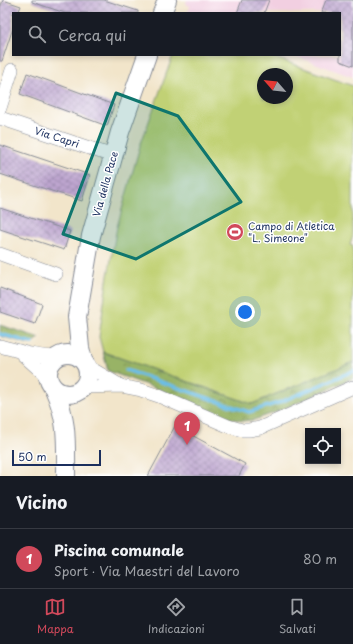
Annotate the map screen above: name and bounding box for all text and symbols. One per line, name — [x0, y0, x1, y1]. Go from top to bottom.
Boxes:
search box — [12, 12, 341, 56]
icon: search — [26, 23, 48, 45]
text: Cerca qui — [58, 23, 126, 46]
north arrow — [257, 68, 293, 104]
street label: Via Capri — [33, 122, 81, 151]
street label: Via della Pace — [88, 149, 121, 218]
place label: Campo di Atletica "L. Simeone" — [248, 218, 335, 245]
sports icon: Campo di Atletica "L. Simeone" — [225, 222, 245, 242]
your location — [235, 302, 255, 322]
pin: 1 — [174, 412, 200, 445]
map controls — [305, 428, 341, 464]
button: locate — [305, 428, 341, 464]
scale bar — [12, 448, 101, 467]
text: 50 m — [18, 448, 47, 465]
text: Vicino — [16, 489, 67, 515]
text: Piscina comunale — [54, 538, 184, 561]
text: 1 — [26, 549, 32, 568]
text: 80 m — [303, 549, 337, 568]
text: Sport · Via Maestri del Lavoro — [54, 561, 240, 580]
tab: Mappa — [37, 596, 74, 637]
tab: Indicazioni — [148, 596, 205, 637]
tab: Salvati — [279, 596, 316, 637]

